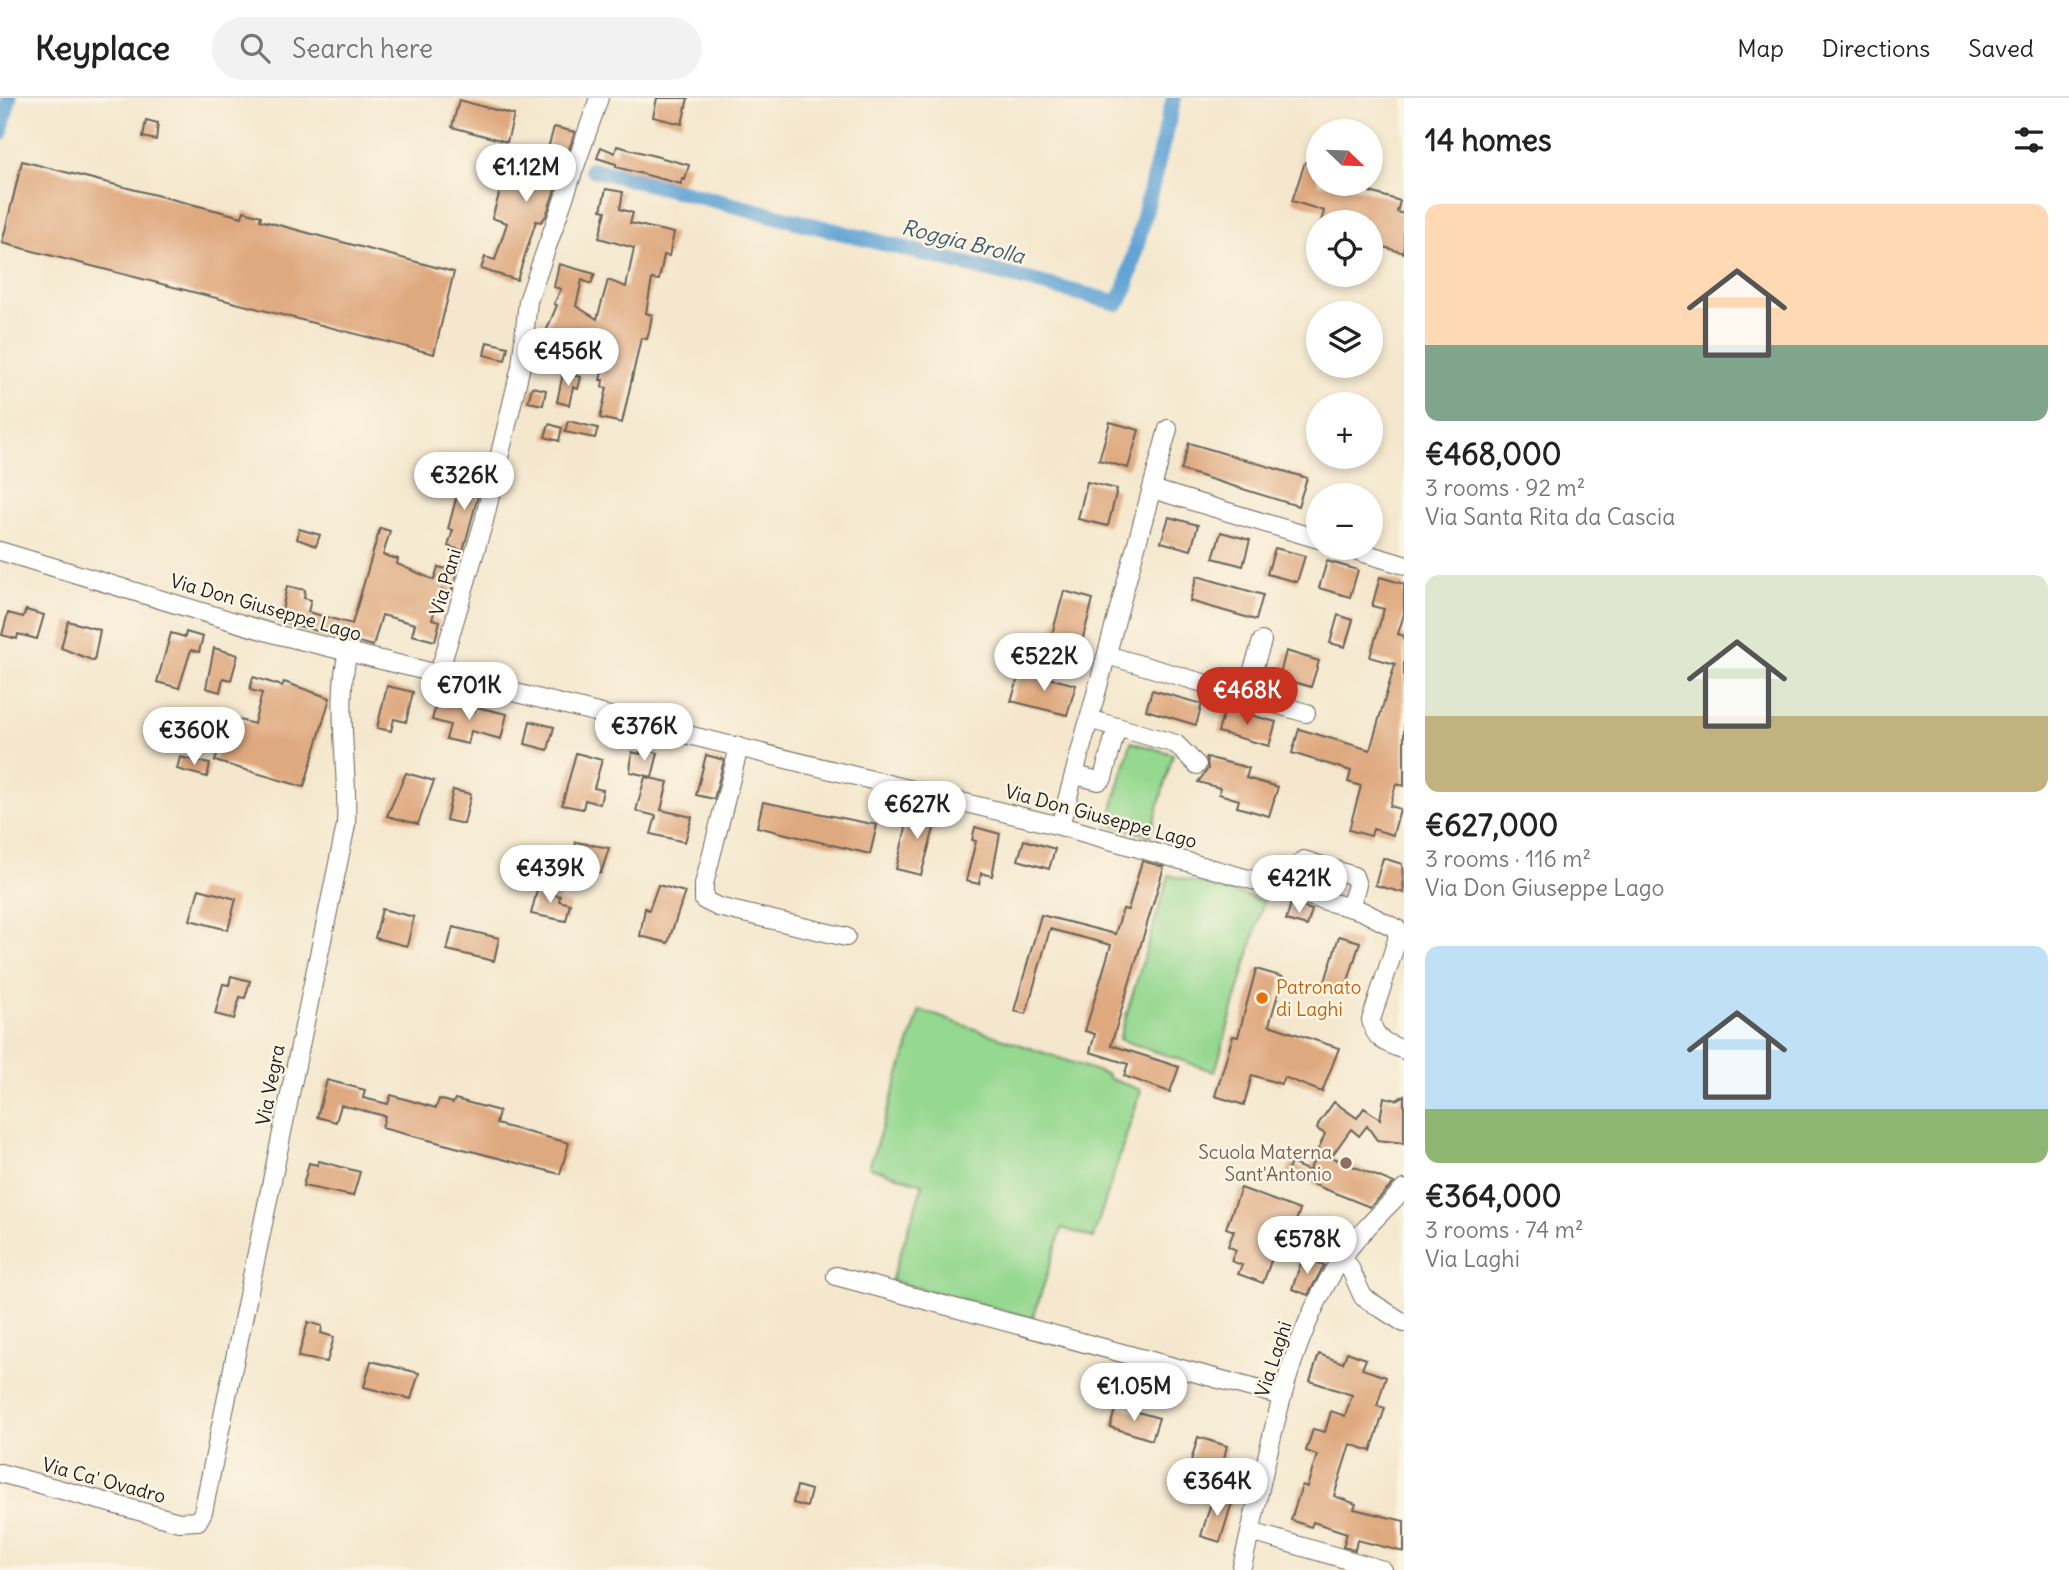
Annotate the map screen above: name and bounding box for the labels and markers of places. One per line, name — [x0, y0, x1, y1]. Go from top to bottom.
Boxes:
pin: €1.12M — [469, 144, 583, 204]
pin: €456K — [519, 328, 617, 388]
pin: €326K — [415, 452, 513, 512]
pin: €522K — [995, 634, 1093, 693]
pin: €701K — [420, 662, 518, 722]
pin: €468K — [1198, 668, 1296, 727]
pin: €376K — [595, 704, 693, 763]
pin: €360K — [145, 708, 243, 767]
pin: €627K — [868, 782, 966, 841]
pin: €439K — [501, 846, 599, 905]
pin: €421K — [1250, 856, 1348, 915]
place label: Patronato di Laghi — [1276, 975, 1361, 1021]
marker: Patronato di Laghi — [1254, 990, 1270, 1006]
place label: Scuola Materna Sant'Antonio — [1198, 1140, 1332, 1186]
marker: Scuola Materna Sant'Antonio — [1338, 1155, 1354, 1171]
pin: €578K — [1258, 1216, 1356, 1276]
pin: €1.05M — [1077, 1364, 1191, 1423]
pin: €364K — [1168, 1458, 1266, 1518]

